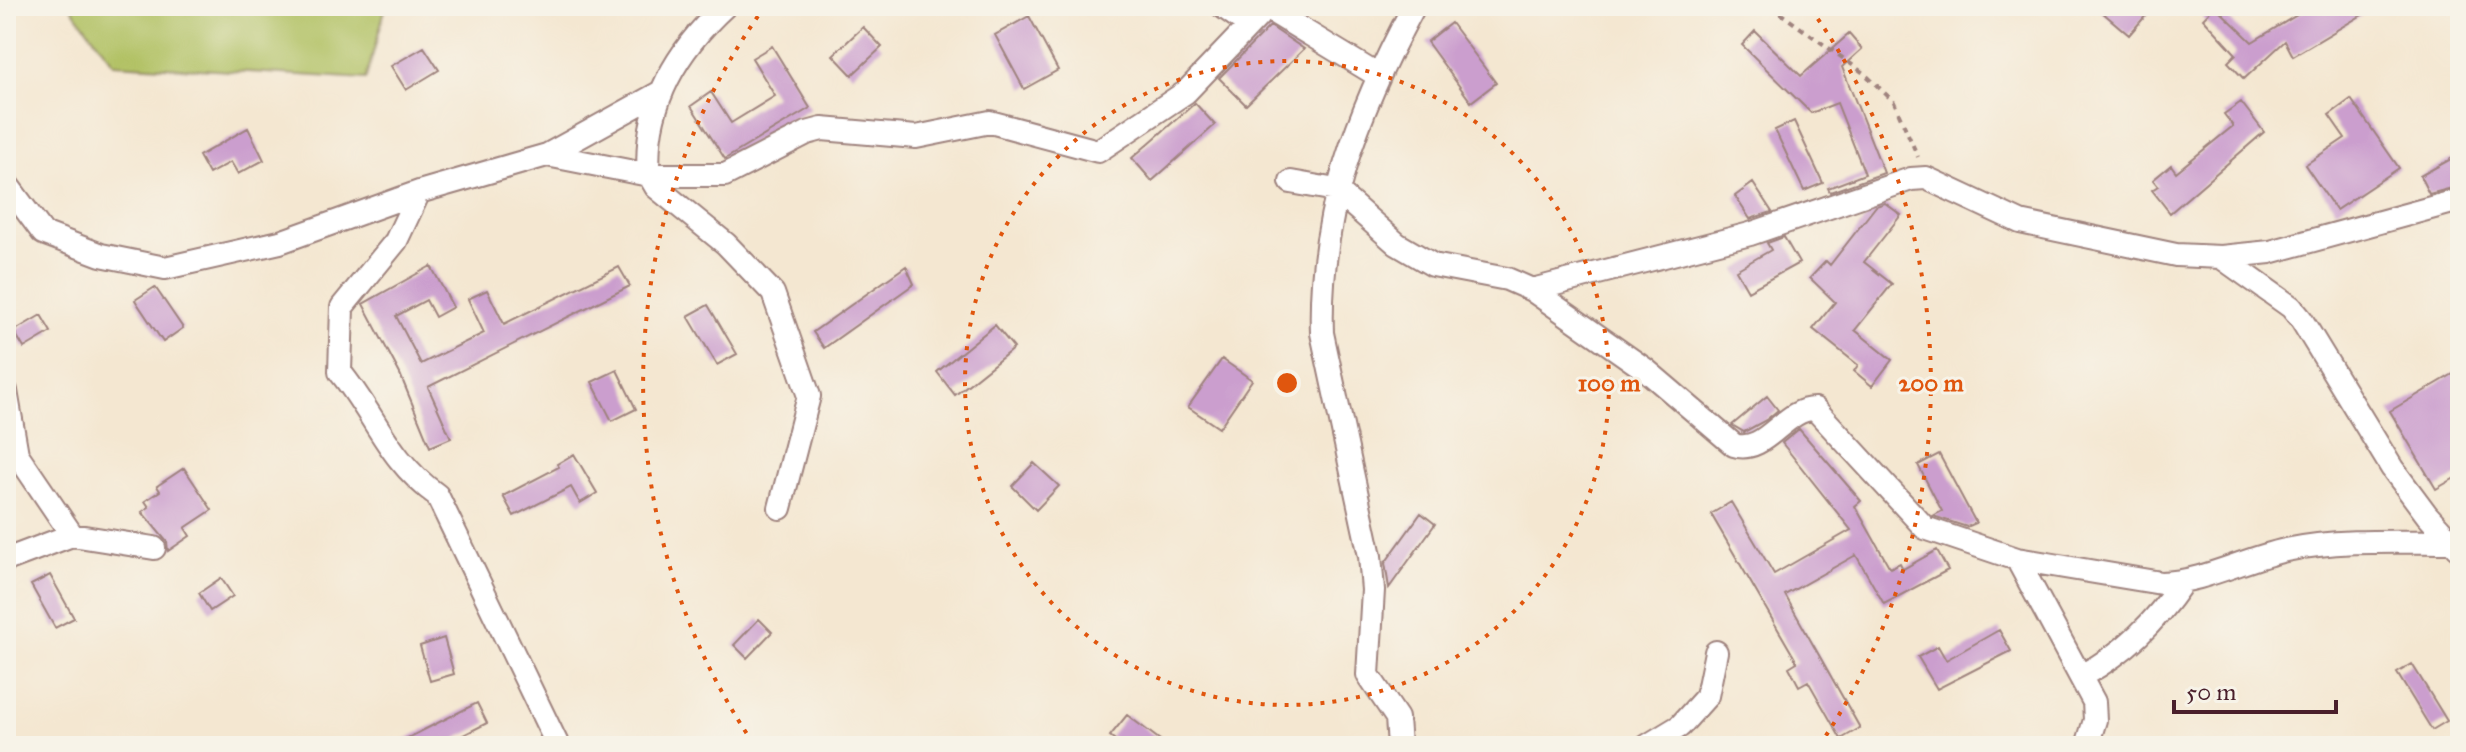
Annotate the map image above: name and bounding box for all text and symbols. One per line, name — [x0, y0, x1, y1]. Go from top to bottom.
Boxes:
text: 100 m — [1578, 368, 1641, 398]
text: 200 m — [1898, 368, 1964, 398]
centre of rings — [1273, 369, 1301, 397]
scale bar — [2174, 664, 2336, 714]
text: 50 m — [2186, 677, 2236, 707]

